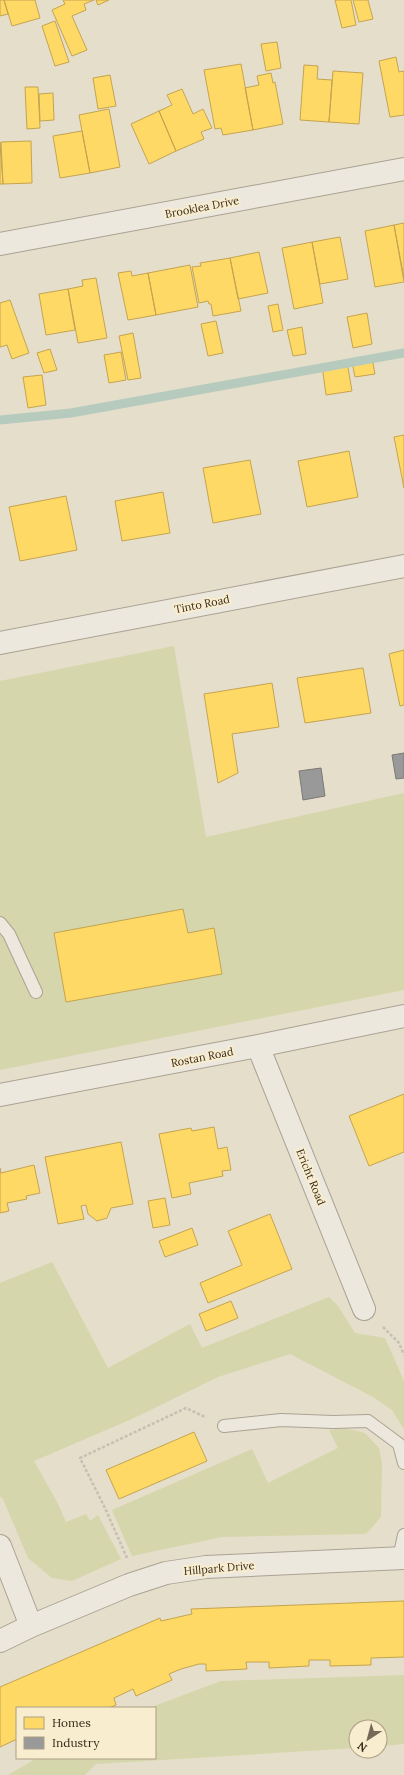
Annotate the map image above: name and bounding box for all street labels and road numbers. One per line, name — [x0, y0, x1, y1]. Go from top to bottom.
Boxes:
street label: Brooklea Drive — [164, 193, 240, 221]
street label: Tinto Road — [173, 592, 231, 616]
street label: Rostan Road — [170, 1044, 235, 1070]
street label: Ericht Road — [293, 1147, 329, 1208]
street label: Hillpark Drive — [183, 1558, 255, 1578]

